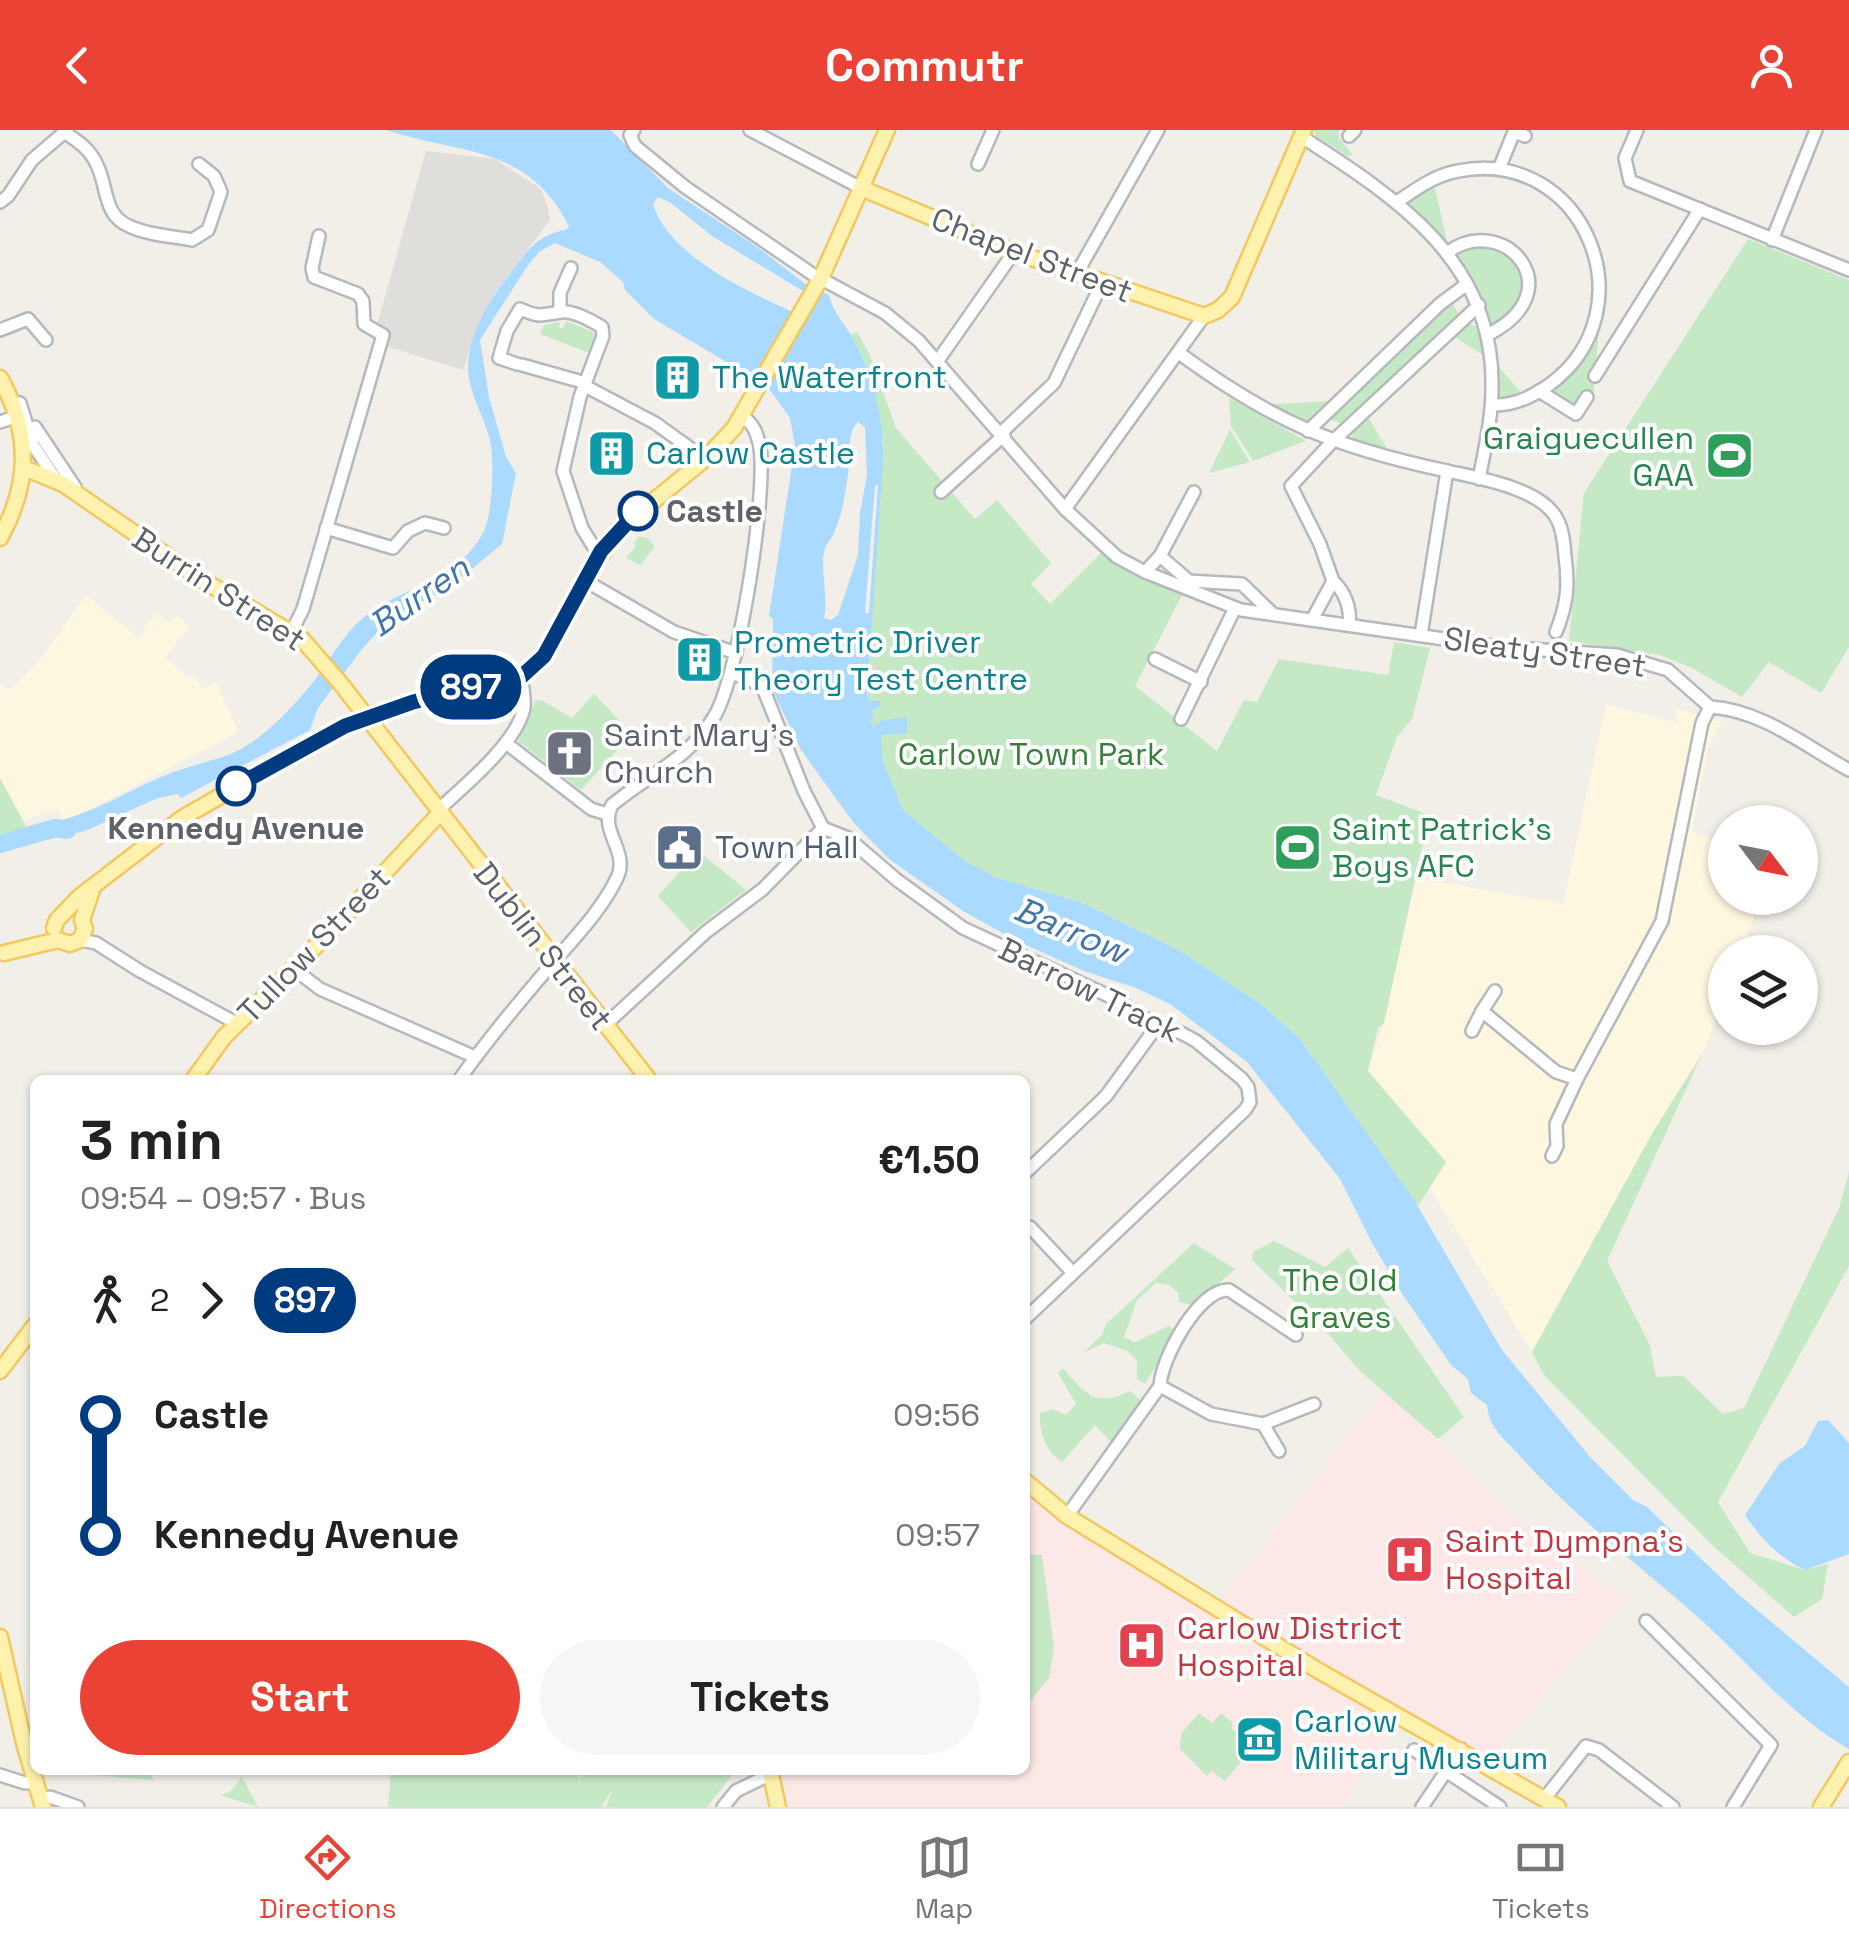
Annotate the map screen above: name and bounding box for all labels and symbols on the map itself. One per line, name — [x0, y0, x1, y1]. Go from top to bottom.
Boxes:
street label: Chapel Street — [926, 198, 1138, 312]
building icon: The Waterfront — [651, 351, 703, 403]
place label: The Waterfront — [712, 357, 947, 397]
place label: Graiguecullen GAA — [1483, 418, 1694, 495]
building icon: Carlow Castle — [585, 427, 637, 479]
sports icon: Graiguecullen GAA — [1703, 430, 1755, 482]
place label: Carlow Castle — [646, 433, 855, 473]
place label: Castle — [666, 491, 763, 531]
marker: Castle — [619, 492, 657, 530]
street label: Burrin Street — [125, 518, 313, 660]
water label: Burren — [360, 545, 478, 646]
street label: Sleaty Street — [1441, 618, 1649, 686]
place label: Prometric Driver Theory Test Centre — [734, 622, 1028, 699]
building icon: Prometric Driver Theory Test Centre — [673, 634, 725, 686]
line badge: 897 — [414, 654, 528, 720]
place label: Saint Mary's Church — [604, 715, 794, 792]
church icon: Saint Mary's Church — [543, 727, 595, 779]
park label: Carlow Town Park — [898, 734, 1164, 774]
marker: Kennedy Avenue — [217, 767, 255, 805]
north arrow — [1708, 805, 1818, 915]
place label: Kennedy Avenue — [108, 808, 364, 848]
place label: Saint Patrick's Boys AFC — [1332, 809, 1552, 886]
public building icon: Town Hall — [654, 821, 706, 873]
sports icon: Saint Patrick's Boys AFC — [1271, 821, 1323, 873]
place label: Town Hall — [715, 827, 859, 867]
street label: Dublin Street — [465, 854, 621, 1038]
street label: Tullow Street — [229, 858, 399, 1032]
water label: Barrow — [1008, 887, 1137, 975]
street label: Barrow Track — [992, 929, 1188, 1051]
park label: The Old Graves — [1282, 1260, 1398, 1337]
place label: Saint Dympna's Hospital — [1445, 1521, 1684, 1598]
hospital icon: Saint Dympna's Hospital — [1384, 1533, 1436, 1585]
place label: Carlow District Hospital — [1177, 1608, 1403, 1685]
hospital icon: Carlow District Hospital — [1116, 1620, 1168, 1672]
place label: Carlow Military Museum — [1294, 1701, 1548, 1778]
museum icon: Carlow Military Museum — [1233, 1713, 1285, 1765]

